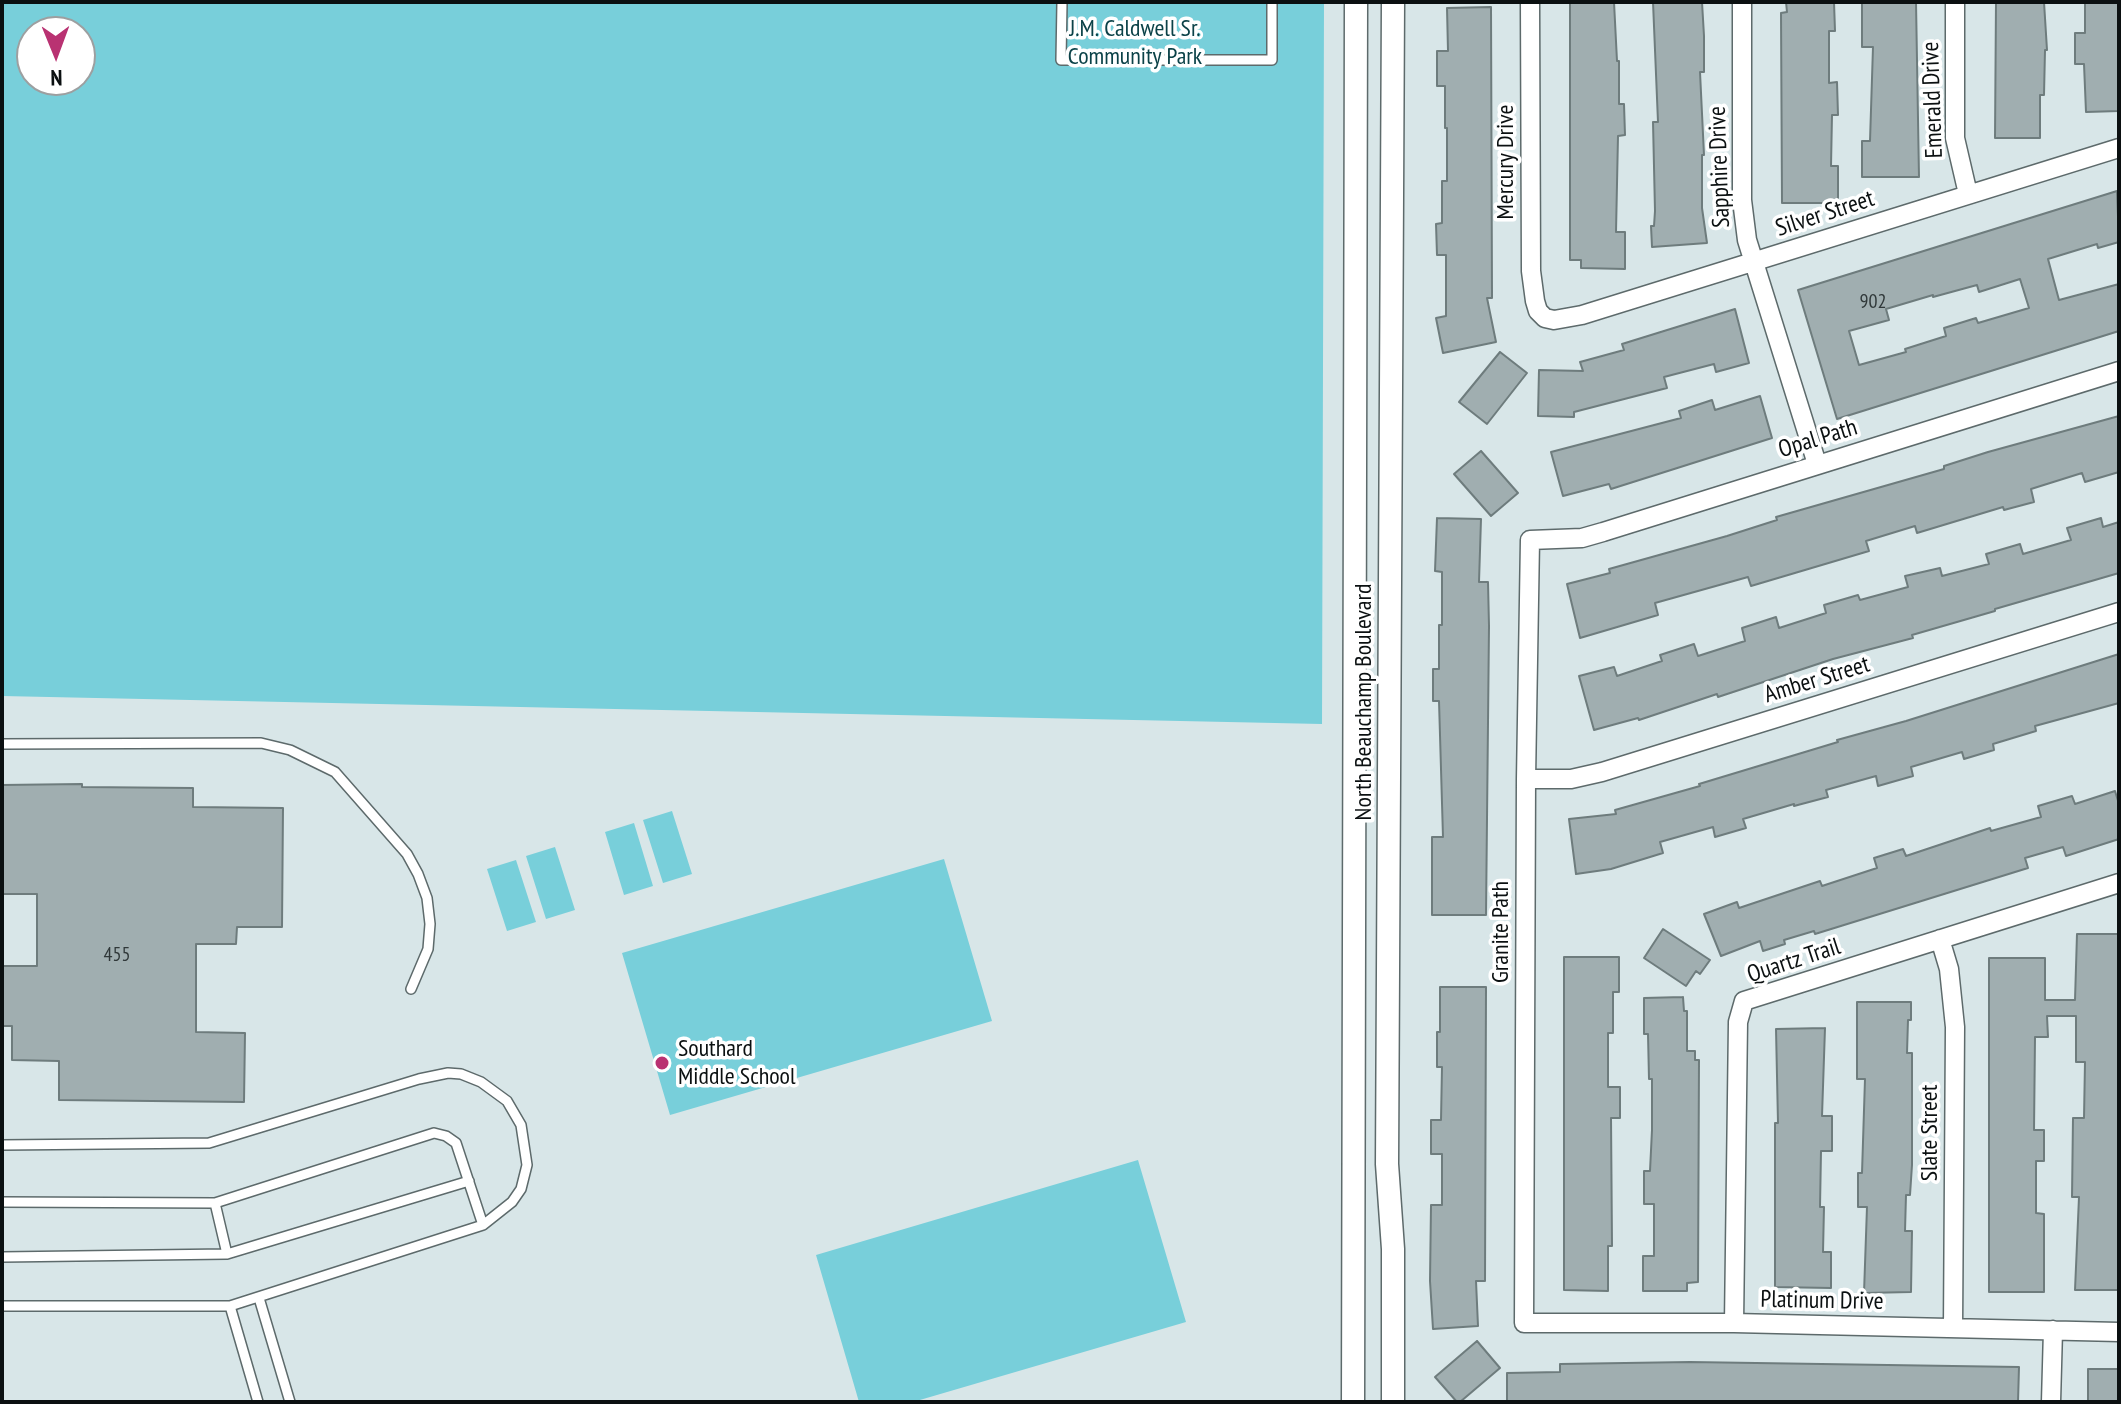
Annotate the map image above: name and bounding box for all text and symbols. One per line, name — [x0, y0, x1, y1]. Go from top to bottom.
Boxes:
park label: J.M. Caldwell Sr. Community Park — [1068, 15, 1202, 71]
north arrow — [16, 16, 96, 96]
street label: Emerald Drive — [1917, 41, 1949, 159]
text: N — [50, 64, 63, 92]
street label: Mercury Drive — [1492, 104, 1520, 220]
street label: Sapphire Drive — [1703, 106, 1737, 228]
street label: Silver Street — [1772, 185, 1878, 243]
house number: 902 — [1860, 290, 1886, 314]
street label: Opal Path — [1775, 413, 1861, 465]
street label: North Beauchamp Boulevard — [1350, 584, 1378, 820]
street label: Amber Street — [1761, 650, 1873, 710]
street label: Granite Path — [1487, 881, 1515, 983]
street label: Quartz Trail — [1744, 932, 1844, 990]
house number: 455 — [104, 943, 130, 967]
place label: Southard Middle School — [678, 1035, 796, 1091]
marker: Southard Middle School — [653, 1054, 671, 1072]
street label: Slate Street — [1916, 1085, 1944, 1181]
street label: Platinum Drive — [1760, 1286, 1884, 1316]

